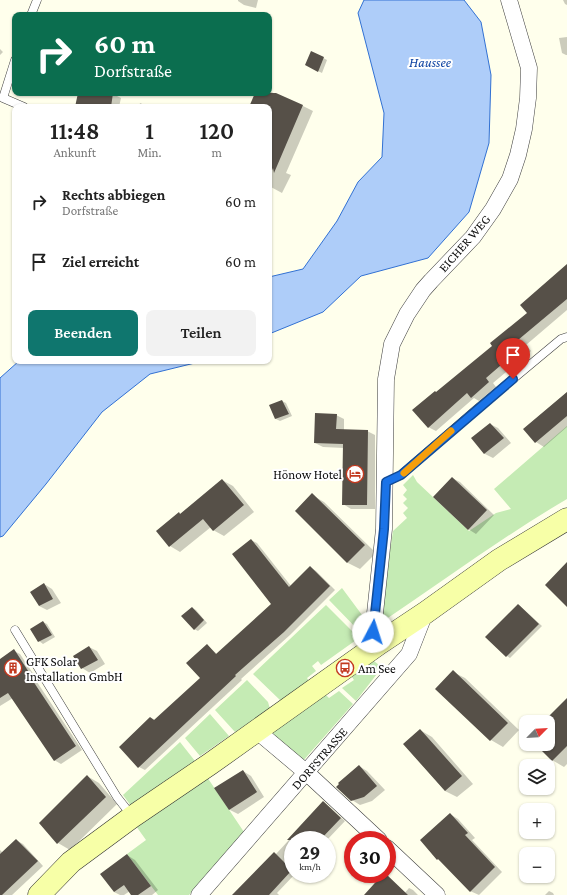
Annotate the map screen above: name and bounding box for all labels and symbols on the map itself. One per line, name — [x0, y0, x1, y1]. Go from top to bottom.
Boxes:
water label: Haussee — [409, 54, 452, 70]
street label: EICHER WEG — [435, 212, 493, 275]
pin — [496, 338, 530, 379]
hotel icon: Hönow Hotel — [345, 464, 365, 484]
place label: Hönow Hotel — [273, 467, 343, 482]
position arrow — [352, 611, 394, 653]
place label: GFK Solar Installation GmbH — [26, 654, 123, 684]
building icon: GFK Solar Installation GmbH — [3, 658, 23, 678]
bus stop icon: Am See — [335, 658, 355, 678]
place label: Am See — [358, 661, 396, 676]
north arrow — [519, 715, 555, 751]
street label: DORFSTRASSE — [288, 724, 350, 792]
speed limit sign: 30 — [344, 831, 396, 883]

